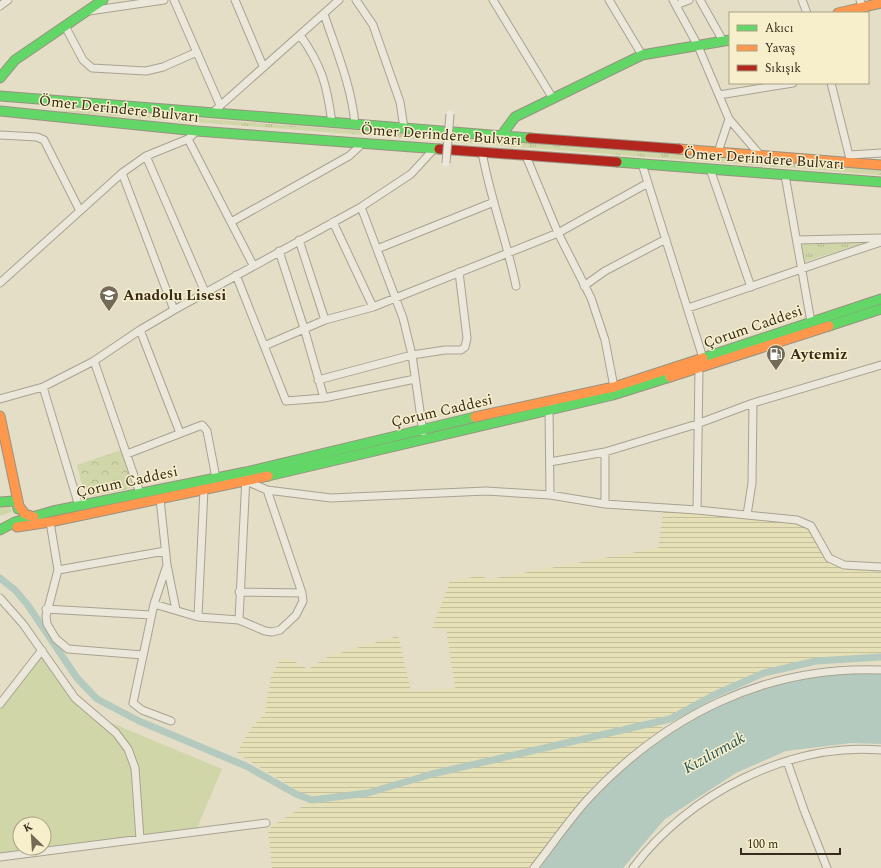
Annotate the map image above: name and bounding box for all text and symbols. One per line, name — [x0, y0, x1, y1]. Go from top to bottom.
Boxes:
legend — [729, 12, 869, 84]
text: Akıcı — [765, 19, 794, 38]
text: Yavaş — [765, 39, 795, 58]
text: Sıkışık — [765, 59, 801, 78]
street label: Ömer Derindere Bulvarı — [38, 89, 200, 129]
street label: Ömer Derindere Bulvarı — [360, 118, 522, 152]
street label: Ömer Derindere Bulvarı — [683, 142, 845, 176]
school or university icon: Anadolu Lisesi — [98, 284, 120, 312]
place label: Anadolu Lisesi — [123, 284, 226, 307]
street label: Çorum Caddesi — [700, 299, 806, 355]
fuel station icon: Aytemiz — [765, 343, 787, 371]
place label: Aytemiz — [790, 343, 847, 366]
street label: Çorum Caddesi — [389, 388, 495, 434]
street label: Çorum Caddesi — [74, 460, 180, 504]
water label: Kızılırmak — [678, 726, 750, 780]
north arrow — [12, 816, 52, 856]
text: K — [21, 818, 36, 837]
scale bar — [741, 830, 840, 856]
text: 100 m — [747, 835, 778, 854]

